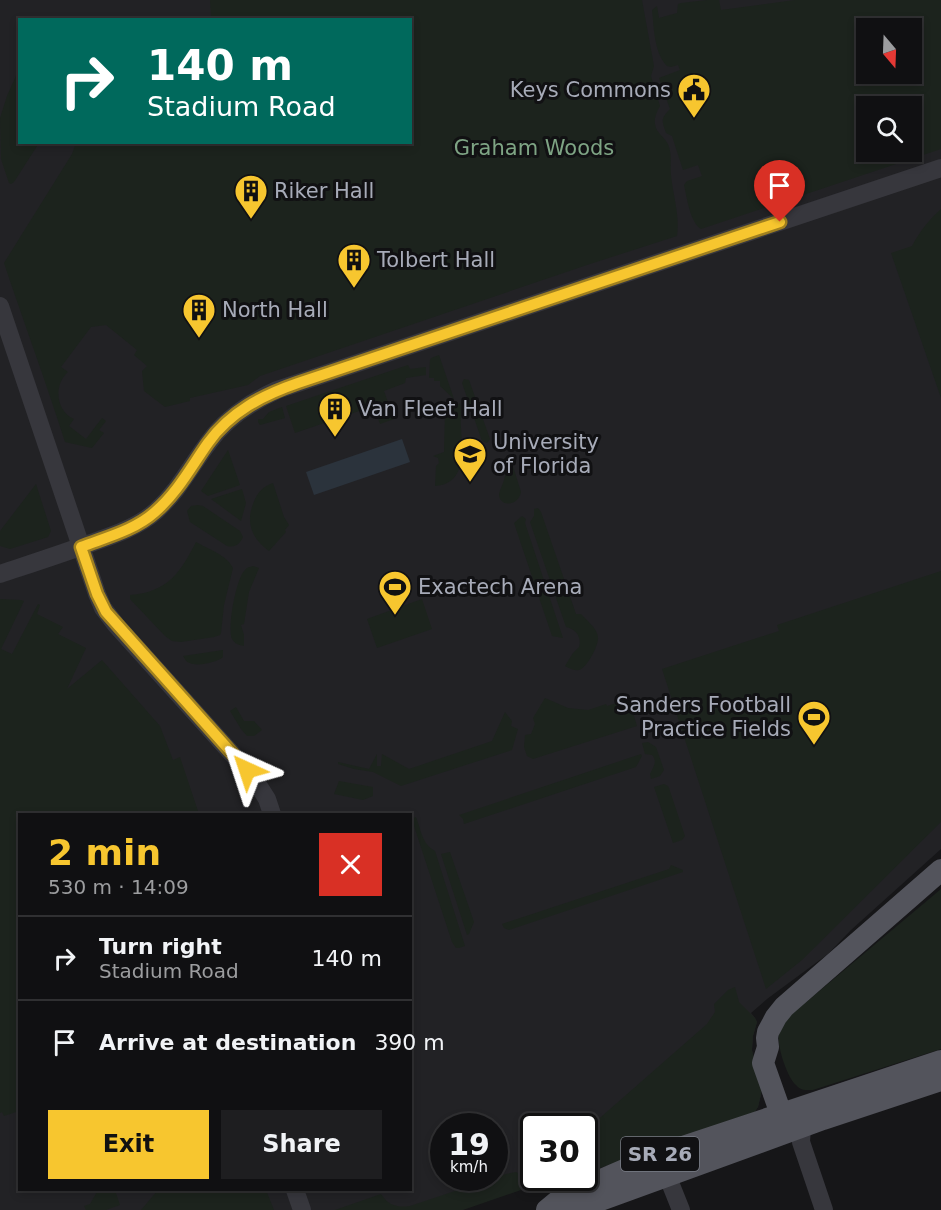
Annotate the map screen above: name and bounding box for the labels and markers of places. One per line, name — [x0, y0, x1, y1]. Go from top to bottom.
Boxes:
public building icon: Keys Commons — [676, 72, 712, 119]
place label: Keys Commons — [510, 78, 671, 102]
pin — [754, 160, 805, 222]
building icon: Riker Hall — [233, 173, 269, 220]
place label: Riker Hall — [274, 179, 374, 203]
building icon: Tolbert Hall — [336, 242, 372, 289]
place label: Tolbert Hall — [376, 248, 495, 272]
building icon: North Hall — [181, 292, 217, 339]
place label: North Hall — [222, 298, 328, 322]
building icon: Van Fleet Hall — [317, 391, 353, 438]
place label: Van Fleet Hall — [358, 397, 503, 421]
place label: University of Florida — [493, 430, 599, 478]
school or university icon: University of Florida — [452, 436, 488, 483]
sports icon: Exactech Arena — [377, 569, 413, 616]
place label: Exactech Arena — [418, 575, 582, 599]
place label: Sanders Football Practice Fields — [616, 693, 791, 741]
sports icon: Sanders Football Practice Fields — [796, 699, 832, 746]

